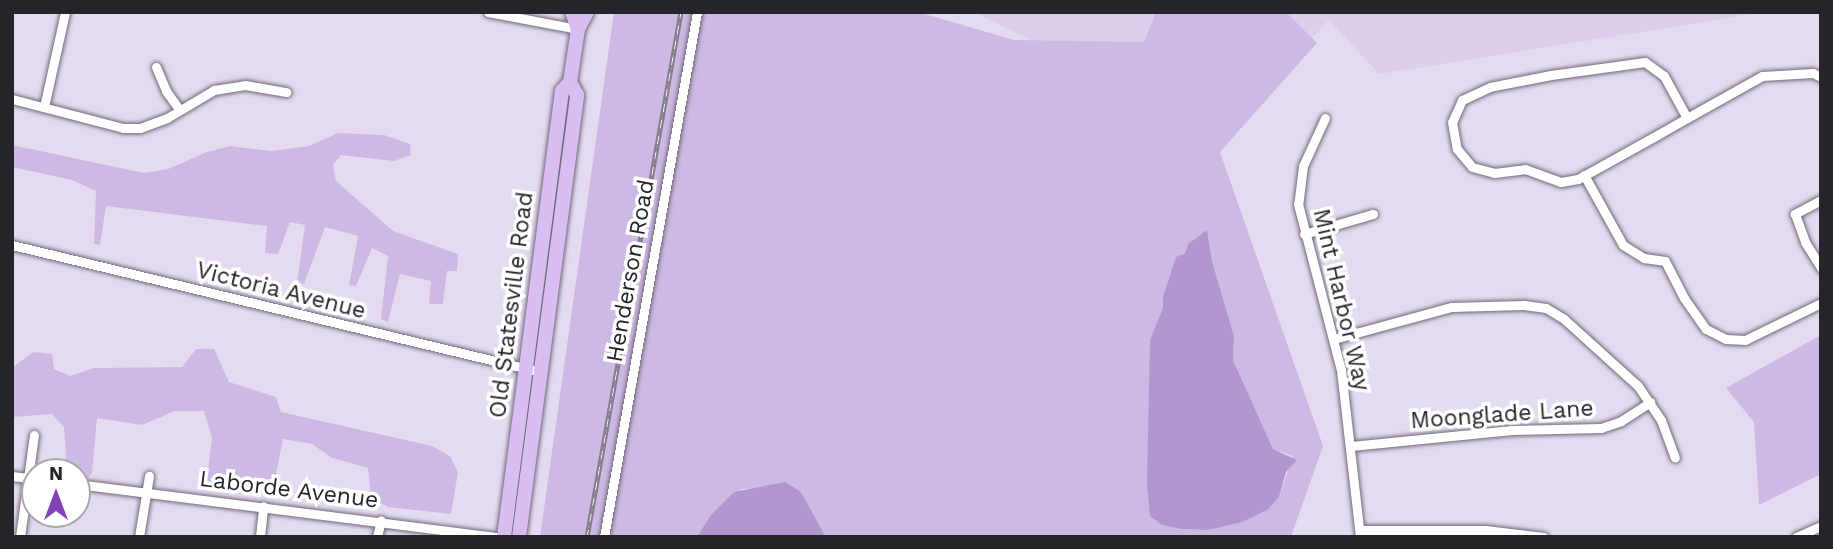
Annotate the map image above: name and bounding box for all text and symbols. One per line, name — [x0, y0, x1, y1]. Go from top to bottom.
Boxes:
street label: Henderson Road — [601, 178, 661, 364]
street label: Old Statesville Road — [484, 190, 540, 420]
street label: Mint Harbor Way — [1306, 206, 1376, 394]
street label: Victoria Avenue — [193, 256, 369, 326]
street label: Moonglade Lane — [1410, 395, 1594, 435]
north arrow — [21, 458, 91, 528]
text: N — [49, 462, 63, 485]
street label: Laborde Avenue — [198, 465, 380, 515]

